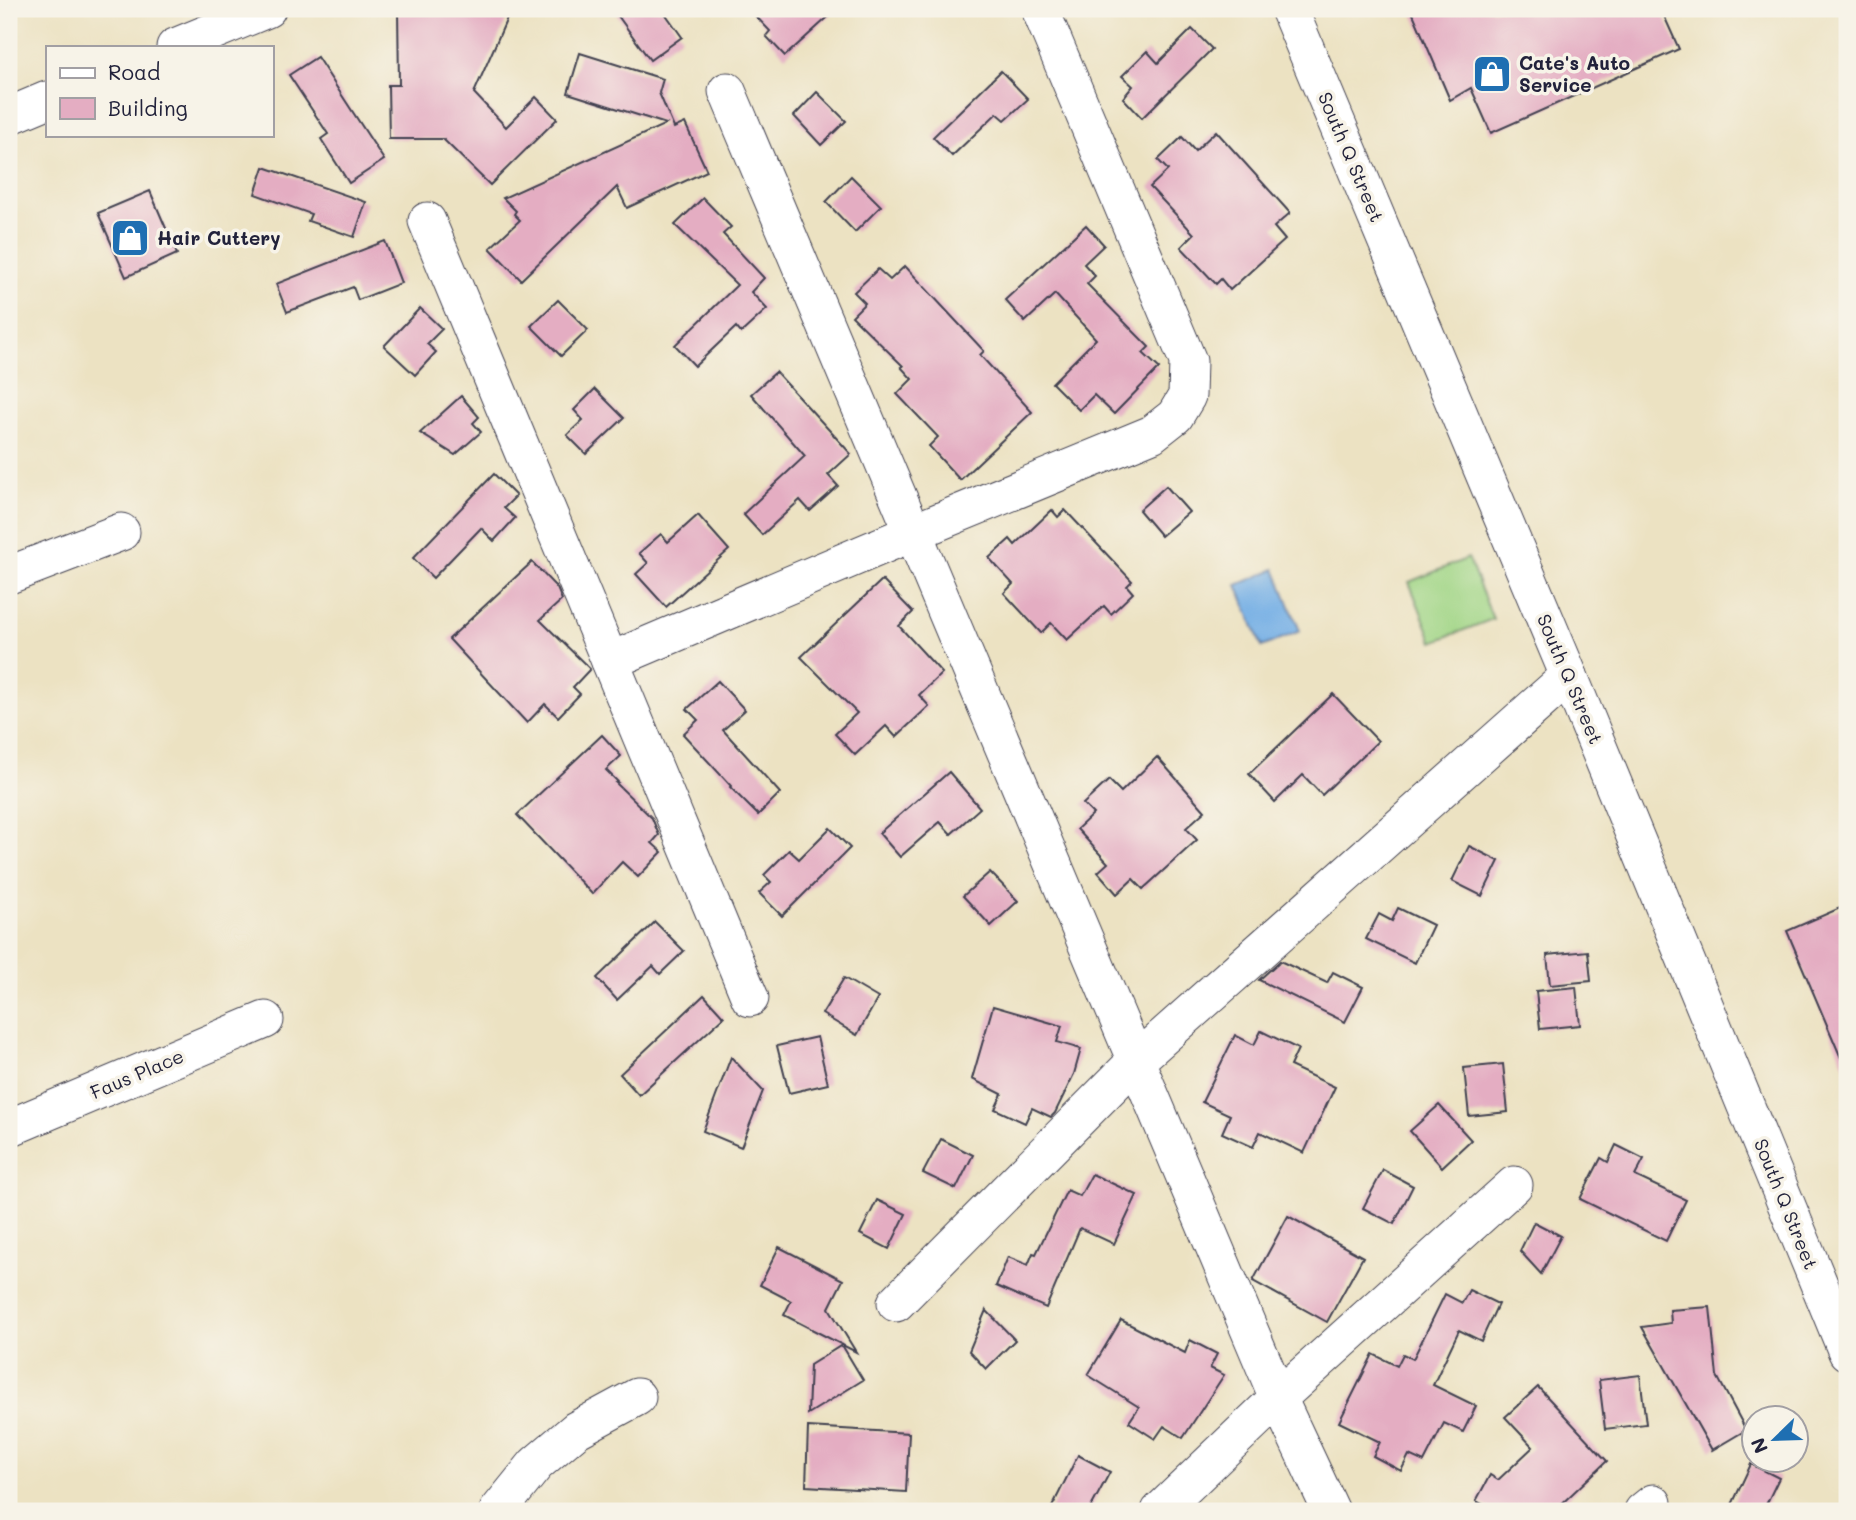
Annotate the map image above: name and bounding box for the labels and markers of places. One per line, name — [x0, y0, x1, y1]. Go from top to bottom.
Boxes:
place label: Cate's Auto Service — [1519, 50, 1630, 97]
shop icon: Cate's Auto Service — [1471, 53, 1513, 95]
shop icon: Hair Cuttery — [109, 217, 151, 259]
place label: Hair Cuttery — [157, 225, 281, 250]

